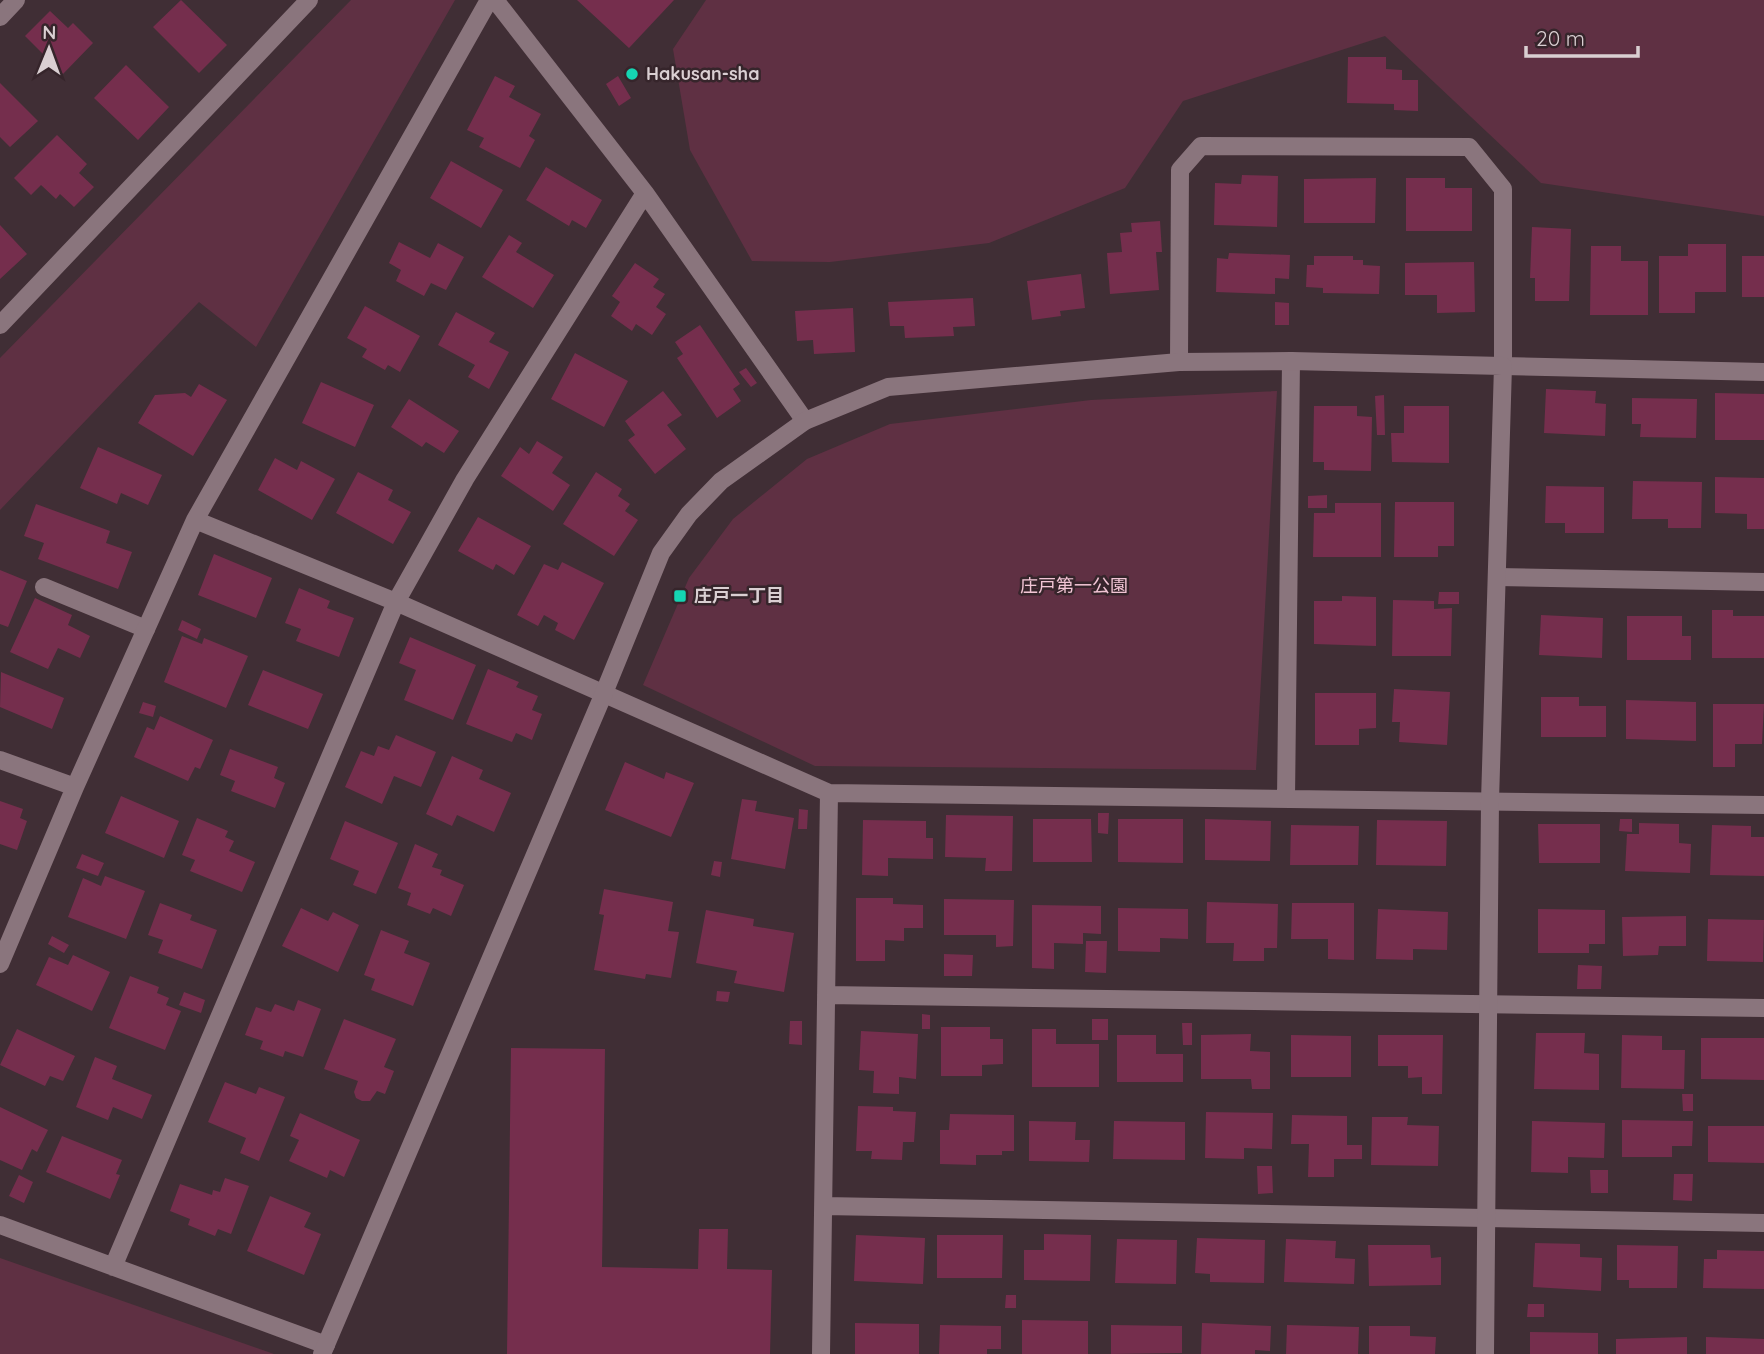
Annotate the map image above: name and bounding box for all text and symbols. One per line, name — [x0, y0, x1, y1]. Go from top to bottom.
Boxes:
north arrow — [14, 14, 84, 84]
scale bar — [1526, 14, 1638, 58]
text: N — [42, 20, 56, 44]
text: 20 m — [1536, 25, 1585, 51]
place label: Hakusan-sha — [646, 62, 759, 85]
marker: Hakusan-sha — [624, 66, 640, 82]
park label: 庄戸第一公園 — [1020, 574, 1128, 597]
place label: 庄戸一丁目 — [694, 584, 784, 607]
marker: 庄戸一丁目 — [672, 588, 688, 604]

